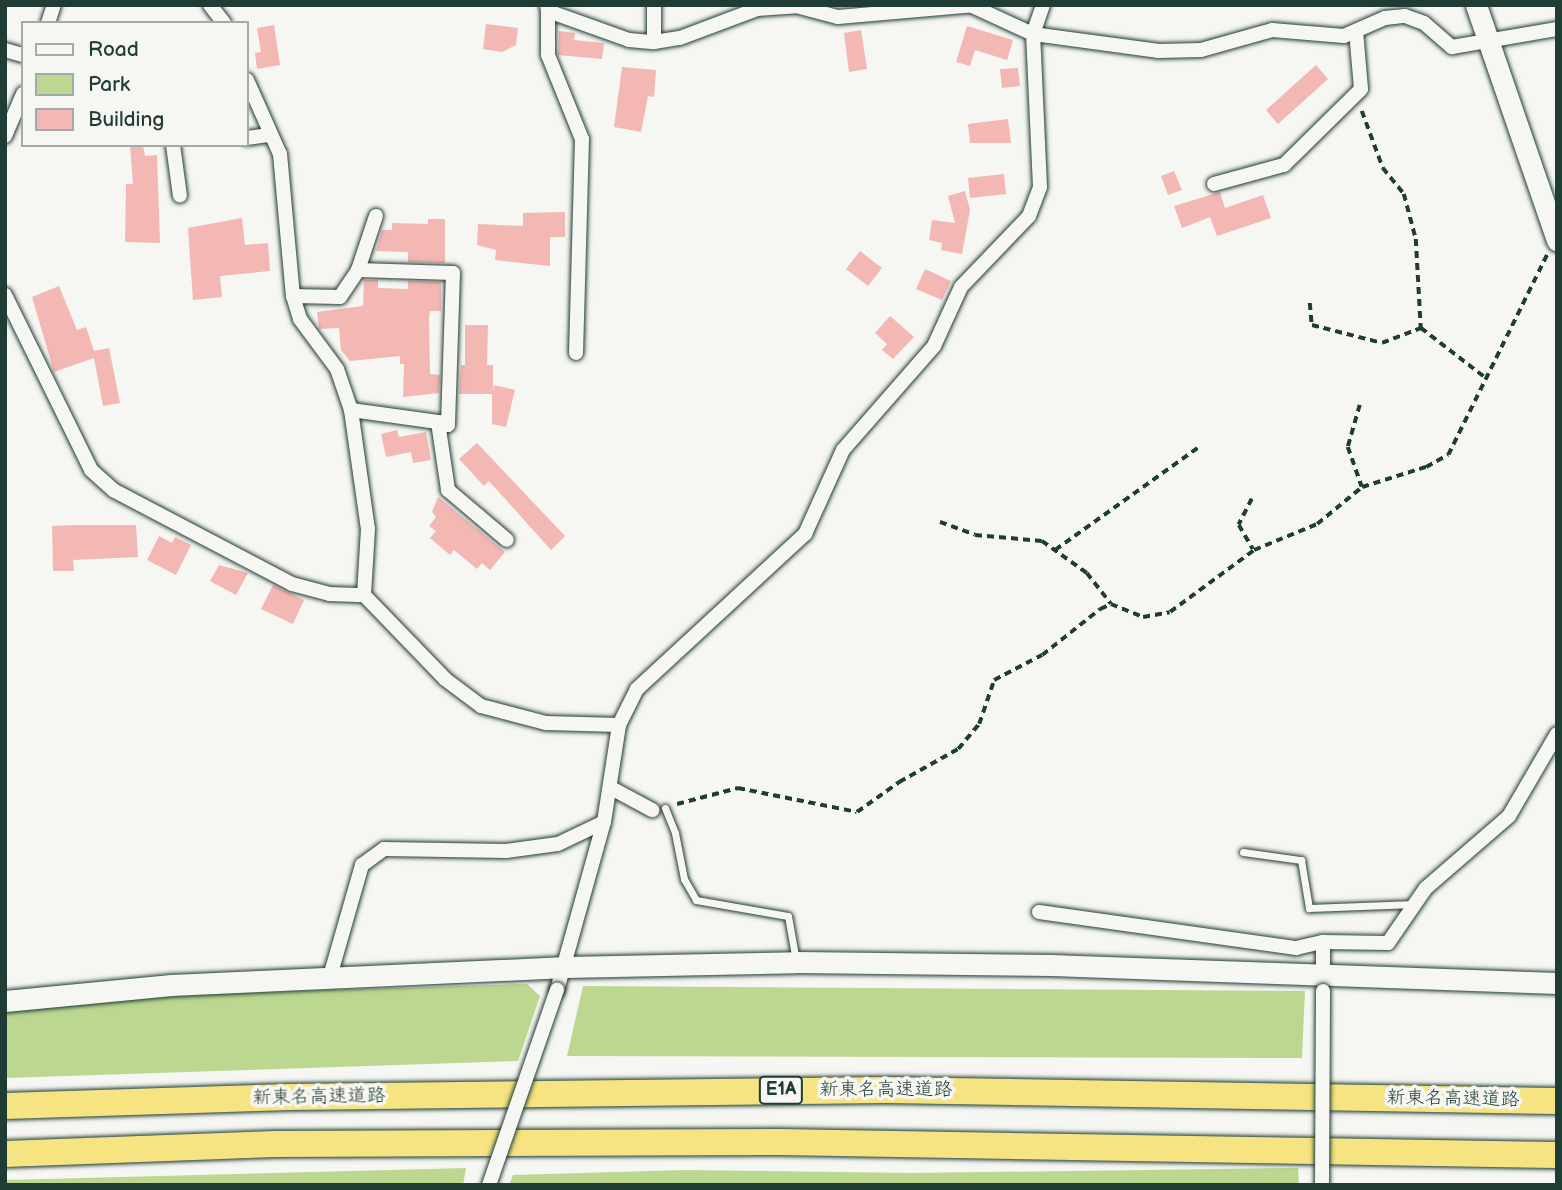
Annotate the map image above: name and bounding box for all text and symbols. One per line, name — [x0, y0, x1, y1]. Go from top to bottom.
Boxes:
legend — [21, 21, 248, 147]
text: Road — [88, 37, 139, 62]
text: Park — [88, 72, 130, 97]
text: Building — [88, 107, 164, 132]
road number: E1A — [758, 1076, 804, 1105]
street label: 新東名高速道路 — [820, 1079, 952, 1101]
street label: 新東名高速道路 — [252, 1084, 386, 1110]
street label: 新東名高速道路 — [1386, 1086, 1520, 1112]

